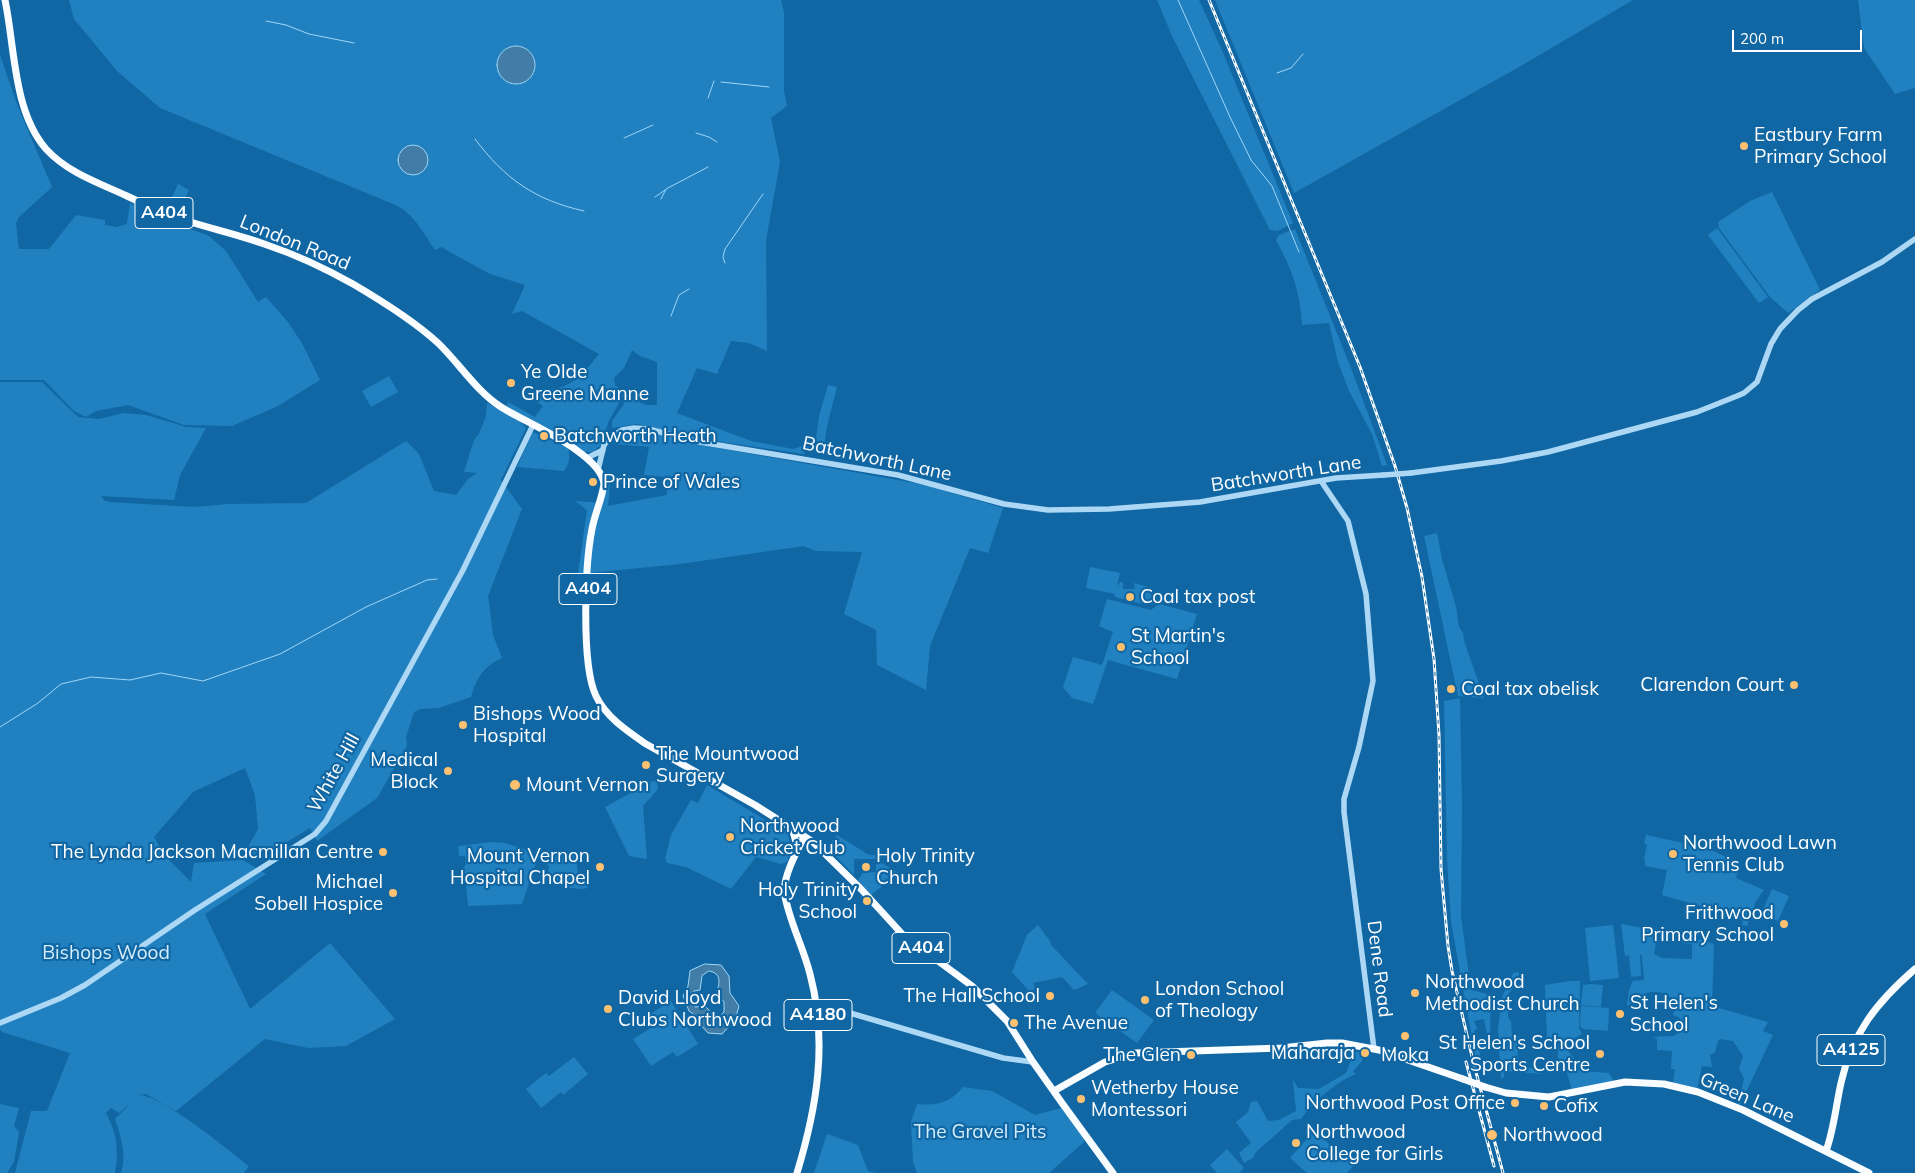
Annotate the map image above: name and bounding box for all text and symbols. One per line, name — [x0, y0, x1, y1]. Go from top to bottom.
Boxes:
scale bar — [1735, 20, 1865, 52]
text: 200 m — [1740, 29, 1784, 48]
place label: Eastbury Farm Primary School — [1754, 124, 1887, 168]
marker: Eastbury Farm Primary School — [1738, 140, 1750, 152]
road number: A404 — [135, 198, 193, 228]
street label: London Road — [236, 210, 354, 276]
place label: Ye Olde Greene Manne — [521, 361, 649, 405]
marker: Ye Olde Greene Manne — [505, 377, 517, 389]
place label: Batchworth Heath — [554, 425, 717, 447]
marker: Batchworth Heath — [538, 430, 550, 442]
street label: Batchworth Lane — [800, 432, 954, 486]
street label: Batchworth Lane — [1209, 451, 1363, 497]
place label: Prince of Wales — [603, 471, 740, 493]
marker: Prince of Wales — [587, 476, 599, 488]
road number: A404 — [559, 574, 617, 604]
place label: Coal tax post — [1140, 586, 1255, 608]
marker: Coal tax post — [1124, 591, 1136, 603]
place label: St Martin's School — [1131, 625, 1225, 669]
marker: St Martin's School — [1115, 641, 1127, 653]
place label: Clarendon Court — [1640, 674, 1784, 696]
place label: Coal tax obelisk — [1461, 678, 1599, 700]
marker: Clarendon Court — [1788, 679, 1800, 691]
marker: Coal tax obelisk — [1445, 683, 1457, 695]
place label: Bishops Wood Hospital — [473, 703, 601, 747]
marker: Bishops Wood Hospital — [457, 719, 469, 731]
street label: White Hill — [303, 730, 365, 816]
place label: The Mountwood Surgery — [656, 743, 799, 787]
place label: Medical Block — [370, 749, 438, 793]
marker: The Mountwood Surgery — [640, 759, 652, 771]
marker: Medical Block — [442, 765, 454, 777]
place label: Mount Vernon — [526, 774, 649, 796]
marker: Mount Vernon — [508, 778, 522, 792]
place label: Northwood Cricket Club — [740, 815, 845, 859]
marker: Northwood Cricket Club — [724, 831, 736, 843]
place label: Northwood Lawn Tennis Club — [1683, 832, 1837, 876]
place label: The Lynda Jackson Macmillan Centre — [51, 841, 373, 863]
place label: Mount Vernon Hospital Chapel — [450, 845, 590, 889]
place label: Holy Trinity Church — [876, 845, 975, 889]
marker: The Lynda Jackson Macmillan Centre — [377, 846, 389, 858]
marker: Northwood Lawn Tennis Club — [1667, 848, 1679, 860]
marker: Mount Vernon Hospital Chapel — [594, 861, 606, 873]
marker: Holy Trinity Church — [860, 861, 872, 873]
place label: Michael Sobell Hospice — [254, 871, 383, 915]
place label: Holy Trinity School — [758, 879, 857, 923]
marker: Michael Sobell Hospice — [387, 887, 399, 899]
marker: Holy Trinity School — [861, 895, 873, 907]
place label: Frithwood Primary School — [1641, 902, 1774, 946]
marker: Frithwood Primary School — [1778, 918, 1790, 930]
street label: Dene Road — [1362, 919, 1396, 1019]
road number: A404 — [892, 932, 950, 964]
park label: Bishops Wood — [42, 942, 170, 964]
place label: Northwood Methodist Church — [1425, 971, 1580, 1015]
place label: London School of Theology — [1155, 978, 1284, 1022]
place label: The Hall School — [904, 985, 1040, 1007]
place label: David Lloyd Clubs Northwood — [618, 987, 772, 1031]
marker: Northwood Methodist Church — [1409, 987, 1421, 999]
marker: The Hall School — [1044, 990, 1056, 1002]
place label: St Helen's School — [1630, 992, 1718, 1036]
marker: London School of Theology — [1139, 994, 1151, 1006]
road number: A4180 — [784, 1000, 852, 1030]
marker: David Lloyd Clubs Northwood — [602, 1003, 614, 1015]
marker: St Helen's School — [1614, 1008, 1626, 1020]
place label: The Avenue — [1024, 1012, 1128, 1034]
marker: The Avenue — [1008, 1017, 1020, 1029]
marker: Moka — [1399, 1030, 1411, 1042]
place label: St Helen's School Sports Centre — [1439, 1032, 1590, 1076]
road number: A4125 — [1817, 1034, 1885, 1066]
place label: Maharaja — [1271, 1042, 1355, 1064]
place label: The Glen — [1103, 1044, 1181, 1066]
place label: Moka — [1381, 1044, 1429, 1066]
marker: Maharaja — [1359, 1047, 1371, 1059]
marker: St Helen's School Sports Centre — [1594, 1048, 1606, 1060]
marker: The Glen — [1185, 1049, 1197, 1061]
street label: Green Lane — [1696, 1068, 1798, 1128]
place label: Wetherby House Montessori — [1091, 1077, 1239, 1121]
place label: Northwood Post Office — [1305, 1092, 1505, 1114]
marker: Wetherby House Montessori — [1075, 1093, 1087, 1105]
place label: Cofix — [1554, 1095, 1598, 1117]
marker: Northwood Post Office — [1509, 1097, 1521, 1109]
marker: Cofix — [1538, 1100, 1550, 1112]
park label: The Gravel Pits — [914, 1121, 1046, 1143]
place label: Northwood College for Girls — [1306, 1121, 1443, 1165]
place label: Northwood — [1503, 1124, 1603, 1146]
marker: Northwood — [1485, 1128, 1499, 1142]
marker: Northwood College for Girls — [1290, 1137, 1302, 1149]

